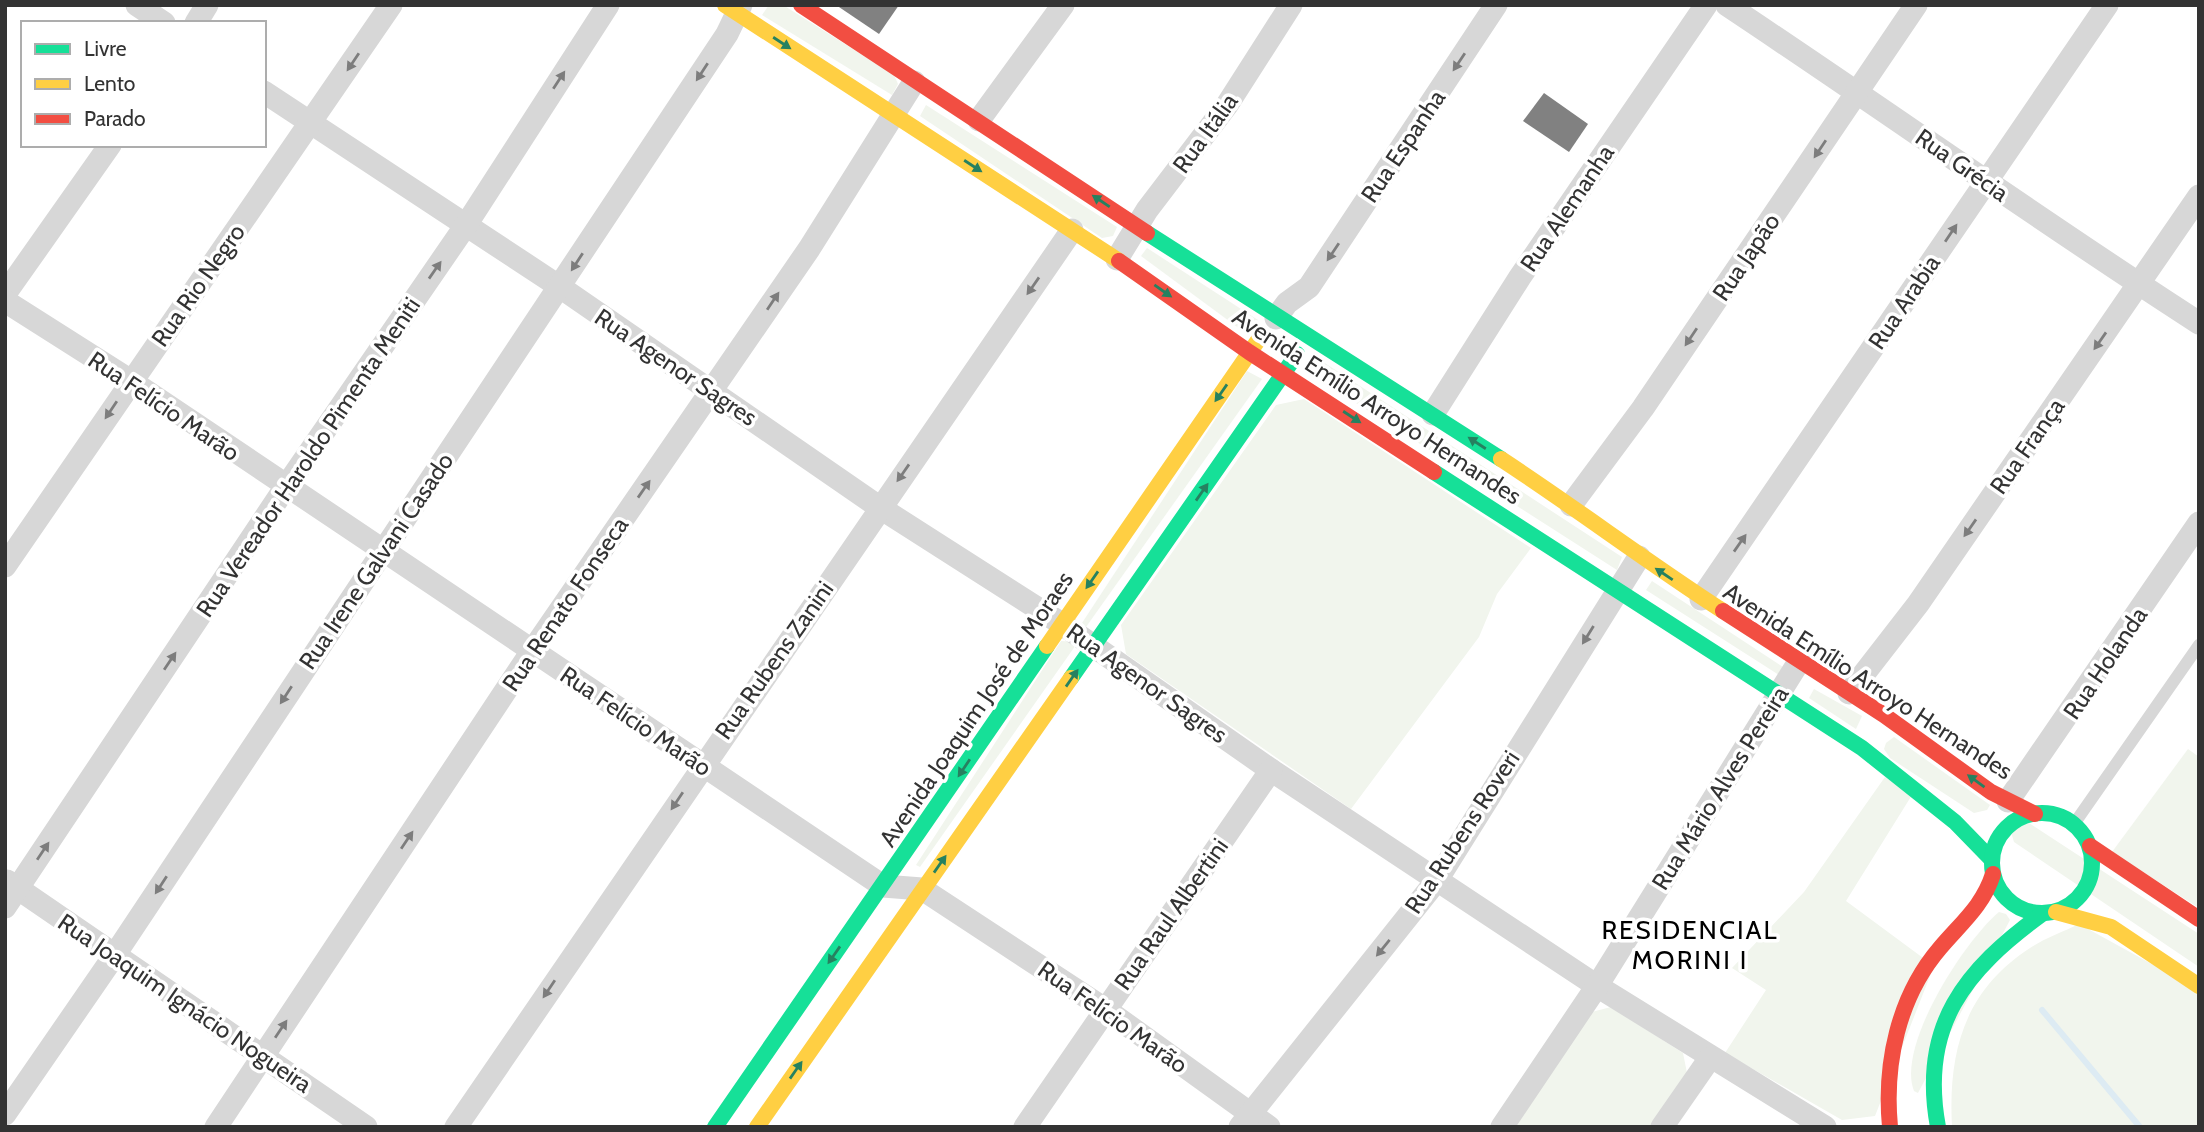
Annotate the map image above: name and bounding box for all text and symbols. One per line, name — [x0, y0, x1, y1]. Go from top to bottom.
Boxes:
legend — [21, 21, 266, 147]
text: Livre — [84, 36, 127, 61]
one-way arrow — [772, 36, 792, 49]
one-way arrow — [1452, 52, 1465, 72]
one-way arrow — [346, 53, 360, 71]
one-way arrow — [695, 62, 708, 81]
one-way arrow — [553, 70, 566, 90]
text: Lento — [84, 71, 135, 96]
street label: Rua Espanha — [1355, 84, 1452, 208]
street label: Rua Itália — [1166, 87, 1244, 179]
text: Parado — [84, 106, 146, 131]
street label: Rua Grécia — [1910, 123, 2014, 208]
street label: Rua Alemanha — [1514, 139, 1620, 277]
one-way arrow — [1813, 140, 1827, 158]
one-way arrow — [964, 159, 982, 173]
one-way arrow — [1091, 195, 1110, 208]
street label: Rua Japão — [1706, 208, 1786, 306]
street label: Rua Rio Negro — [145, 218, 251, 352]
one-way arrow — [1944, 224, 1958, 242]
one-way arrow — [1327, 242, 1340, 261]
street label: Rua Arabia — [1862, 249, 1946, 355]
one-way arrow — [570, 252, 583, 271]
one-way arrow — [428, 261, 441, 280]
one-way arrow — [1026, 277, 1040, 295]
one-way arrow — [1154, 284, 1172, 298]
street label: Rua Vereador Haroldo Pimenta Meniti — [190, 292, 426, 622]
one-way arrow — [766, 292, 779, 311]
street label: Rua Agenor Sagres — [590, 302, 763, 432]
street label: Avenida Emílio Arroyo Hernandes — [1227, 302, 1527, 510]
one-way arrow — [1685, 327, 1698, 347]
one-way arrow — [2094, 331, 2107, 350]
street label: Rua Felício Marão — [83, 345, 245, 467]
one-way arrow — [1215, 383, 1228, 403]
street label: Rua França — [1984, 392, 2071, 499]
one-way arrow — [105, 400, 118, 419]
one-way arrow — [1343, 411, 1362, 424]
one-way arrow — [1468, 437, 1487, 450]
street label: Rua Irene Galvani Casado — [293, 447, 459, 675]
one-way arrow — [896, 464, 910, 482]
one-way arrow — [637, 480, 651, 498]
one-way arrow — [1195, 483, 1209, 501]
street label: Rua Renato Fonseca — [496, 511, 634, 697]
one-way arrow — [1963, 519, 1977, 537]
one-way arrow — [1733, 534, 1747, 552]
street label: Avenida Joaquim José de Moraes — [873, 566, 1079, 852]
one-way arrow — [1655, 567, 1673, 581]
one-way arrow — [1085, 571, 1099, 589]
street label: Rua Rubens Zanini — [709, 575, 839, 745]
street label: Avenida Emílio Arroyo Hernandes — [1718, 577, 2018, 785]
street label: Rua Holanda — [2057, 601, 2153, 725]
street label: Rua Agenor Sagres — [1061, 617, 1233, 749]
one-way arrow — [1582, 625, 1594, 644]
one-way arrow — [163, 651, 176, 671]
street label: Rua Felício Marão — [555, 660, 717, 782]
one-way arrow — [1065, 669, 1079, 687]
street label: Rua Mário Alves Pereira — [1646, 681, 1795, 895]
one-way arrow — [280, 685, 293, 705]
street label: Rua Rubens Roveri — [1399, 745, 1525, 919]
one-way arrow — [957, 759, 971, 777]
one-way arrow — [1967, 774, 1985, 788]
one-way arrow — [670, 792, 684, 810]
one-way arrow — [400, 830, 413, 849]
street label: Rua Raul Albertini — [1108, 833, 1234, 995]
one-way arrow — [37, 841, 50, 860]
one-way arrow — [933, 855, 947, 873]
one-way arrow — [154, 876, 168, 894]
street label: Rua Joaquim Ignácio Nogueira — [53, 907, 318, 1099]
district label: RESIDENCIAL MORINI I — [1601, 914, 1779, 976]
one-way arrow — [1376, 939, 1391, 956]
one-way arrow — [827, 946, 841, 964]
street label: Rua Felício Marão — [1033, 955, 1193, 1079]
one-way arrow — [543, 980, 556, 999]
one-way arrow — [274, 1020, 288, 1038]
one-way arrow — [789, 1061, 802, 1080]

